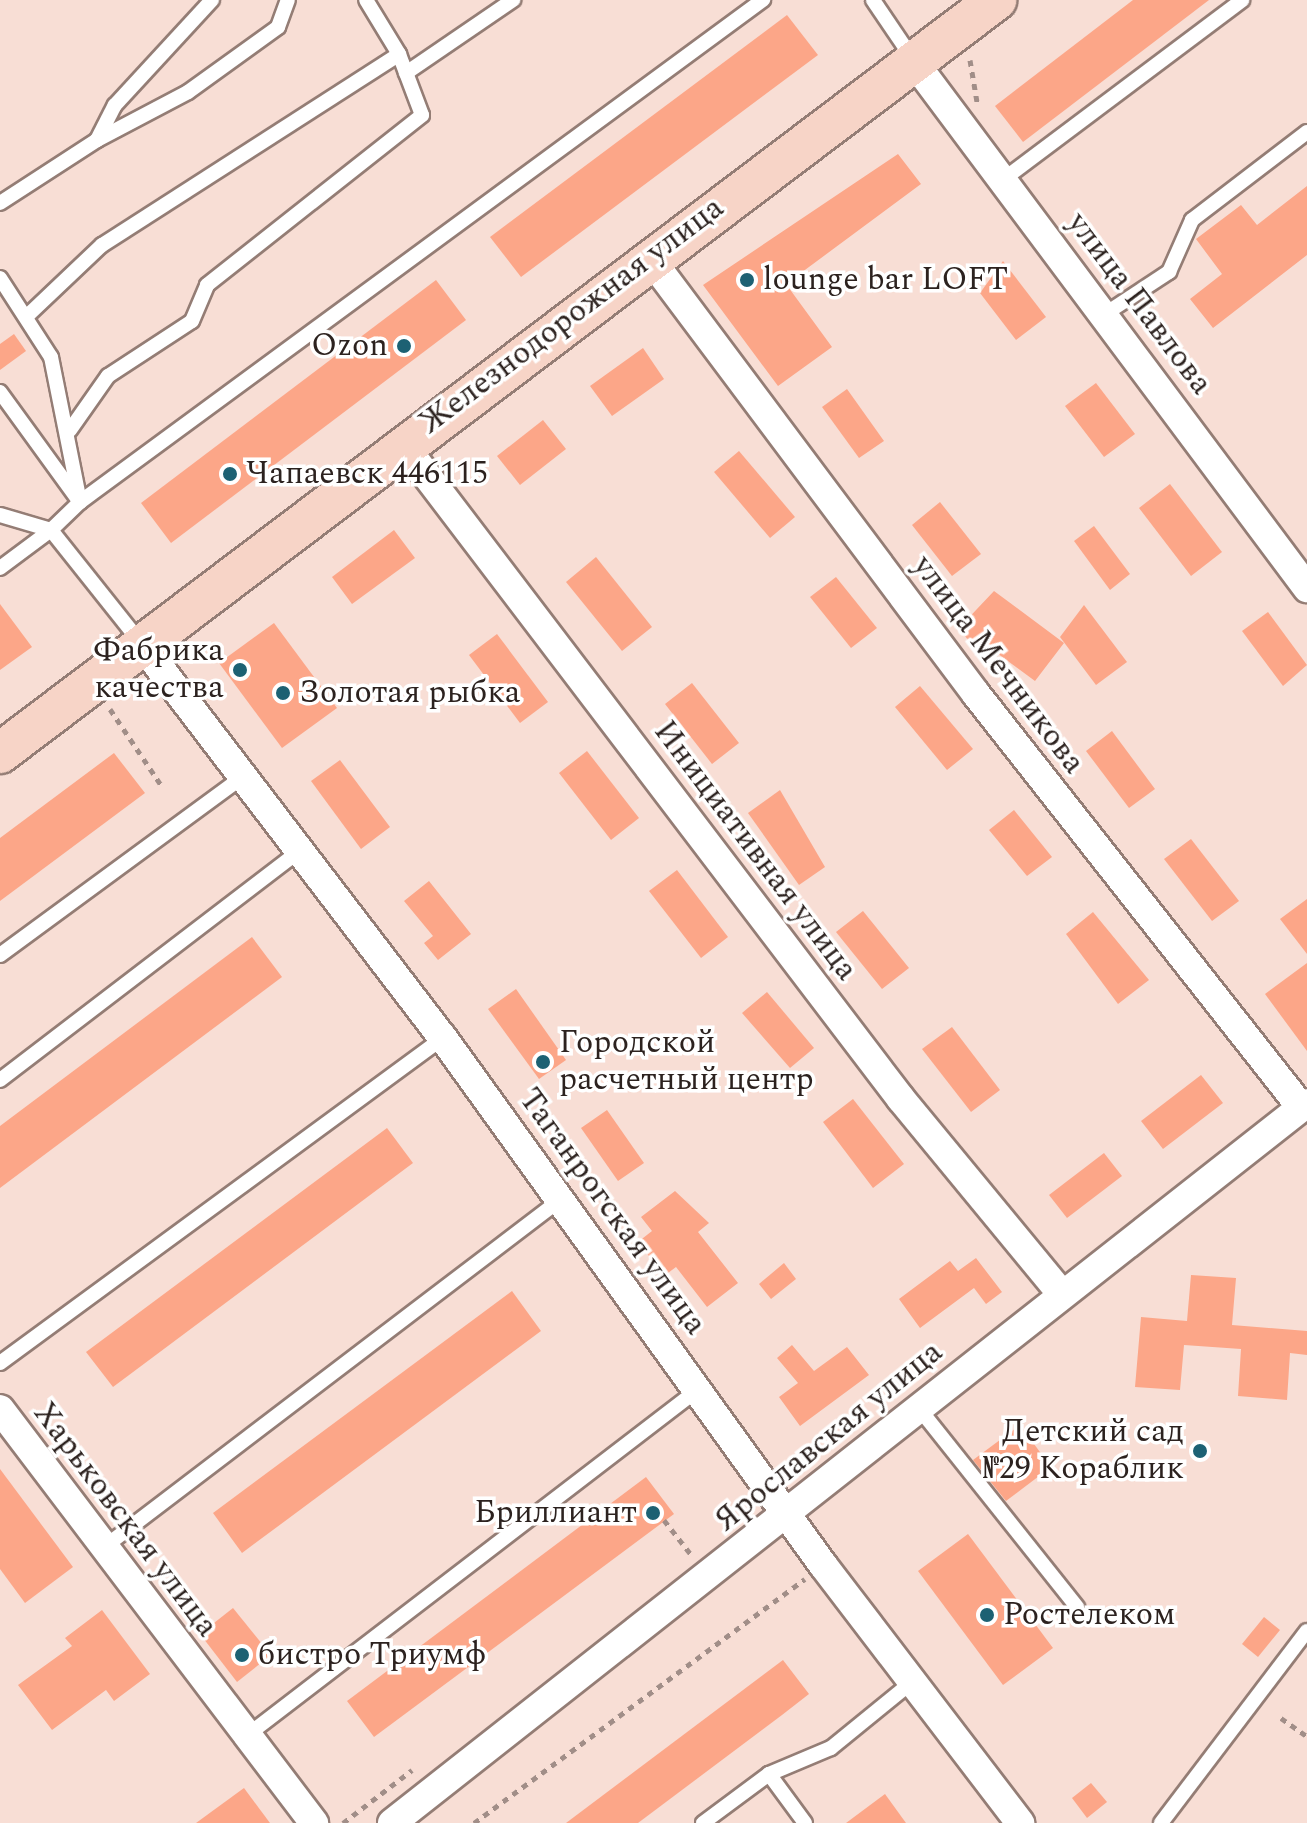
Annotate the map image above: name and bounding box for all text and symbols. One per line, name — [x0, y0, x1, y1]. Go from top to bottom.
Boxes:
street label: Железнодорожная улица — [412, 189, 732, 443]
street label: улица Павлова — [1058, 205, 1220, 403]
place label: lounge bar LOFT — [763, 261, 1008, 299]
marker: lounge bar LOFT — [738, 271, 756, 289]
place label: Ozon — [311, 327, 388, 365]
marker: Ozon — [395, 337, 413, 355]
place label: Чапаевск 446115 — [246, 455, 488, 493]
marker: Чапаевск 446115 — [221, 465, 239, 483]
street label: улица Мечникова — [903, 548, 1093, 782]
place label: Фабрика качества — [93, 633, 224, 708]
marker: Фабрика качества — [231, 661, 249, 679]
place label: Золотая рыбка — [299, 674, 520, 712]
marker: Золотая рыбка — [274, 684, 292, 702]
street label: Инициативная улица — [645, 714, 865, 988]
place label: Городской расчетный центр — [559, 1025, 814, 1100]
marker: Городской расчетный центр — [534, 1053, 552, 1071]
street label: Таганрогская улица — [510, 1081, 714, 1343]
street label: Ярославская улица — [707, 1333, 951, 1541]
street label: Харьковская улица — [24, 1395, 226, 1645]
place label: Детский сад №29 Кораблик — [983, 1414, 1184, 1489]
marker: Детский сад №29 Кораблик — [1191, 1442, 1209, 1460]
place label: Бриллиант — [474, 1494, 637, 1532]
marker: Бриллиант — [644, 1504, 662, 1522]
place label: Ростелеком — [1003, 1596, 1176, 1634]
marker: Ростелеком — [978, 1606, 996, 1624]
place label: бистро Триумф — [258, 1636, 486, 1674]
marker: бистро Триумф — [233, 1646, 251, 1664]

